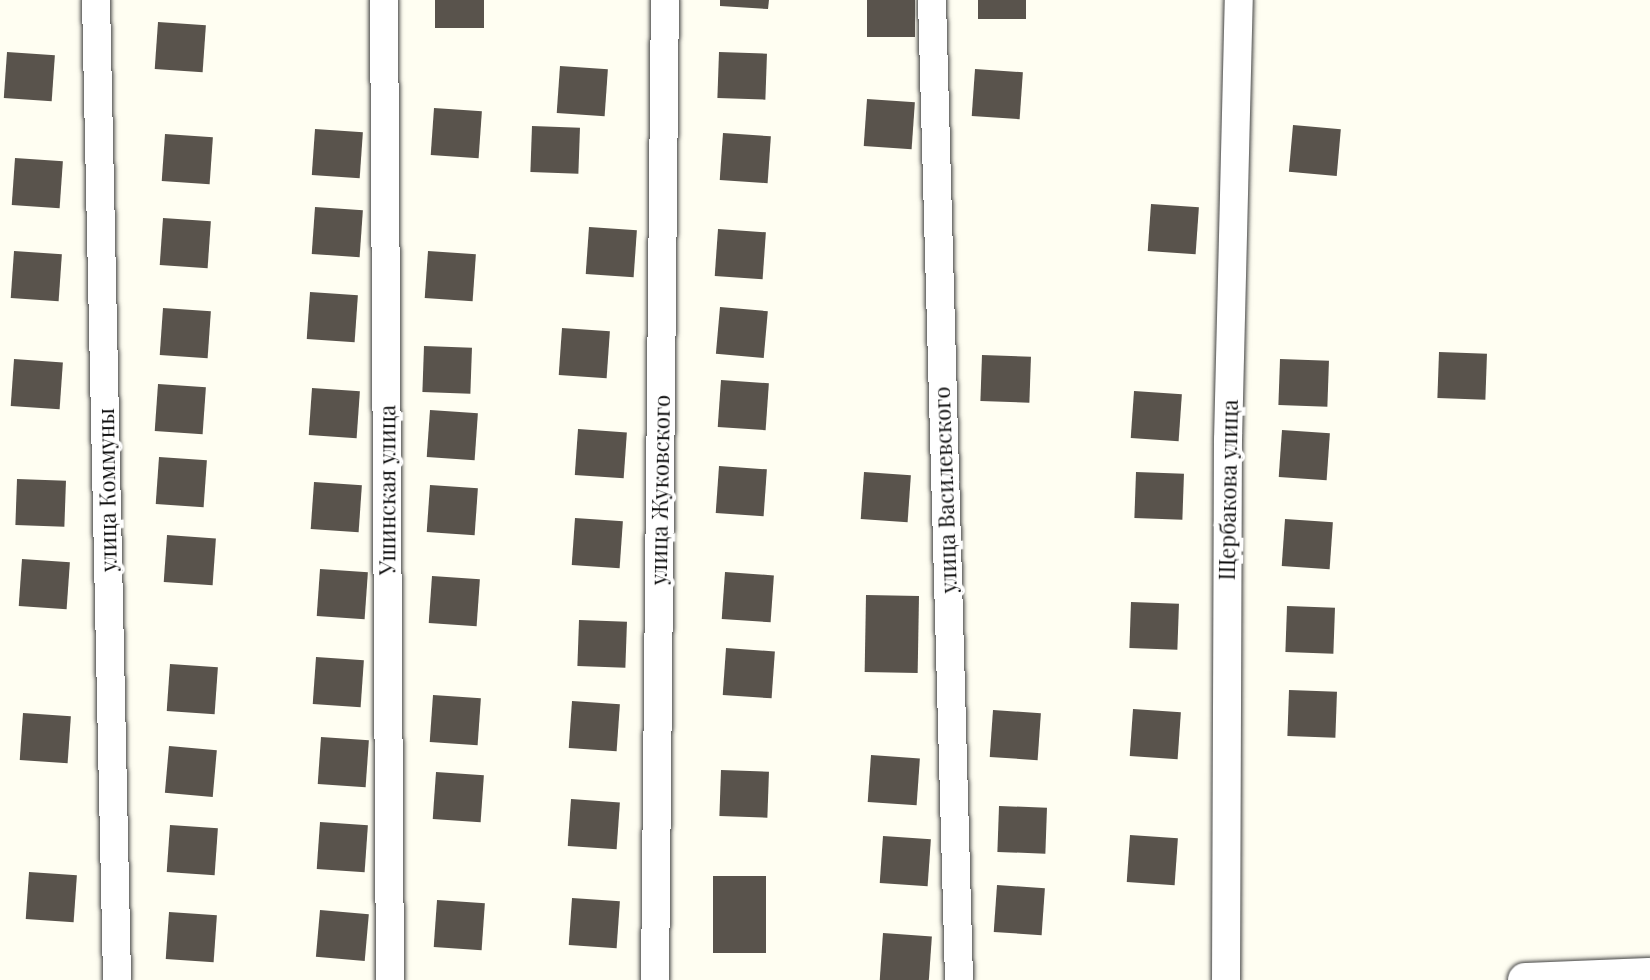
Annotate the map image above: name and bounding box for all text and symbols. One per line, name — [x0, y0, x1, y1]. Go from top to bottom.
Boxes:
street label: улица Василевского — [928, 386, 962, 594]
street label: улица Жуковского — [645, 395, 675, 585]
street label: Щербакова улица — [1213, 399, 1243, 581]
street label: Ушинская улица — [374, 405, 400, 575]
street label: улица Коммуны — [92, 408, 122, 572]

